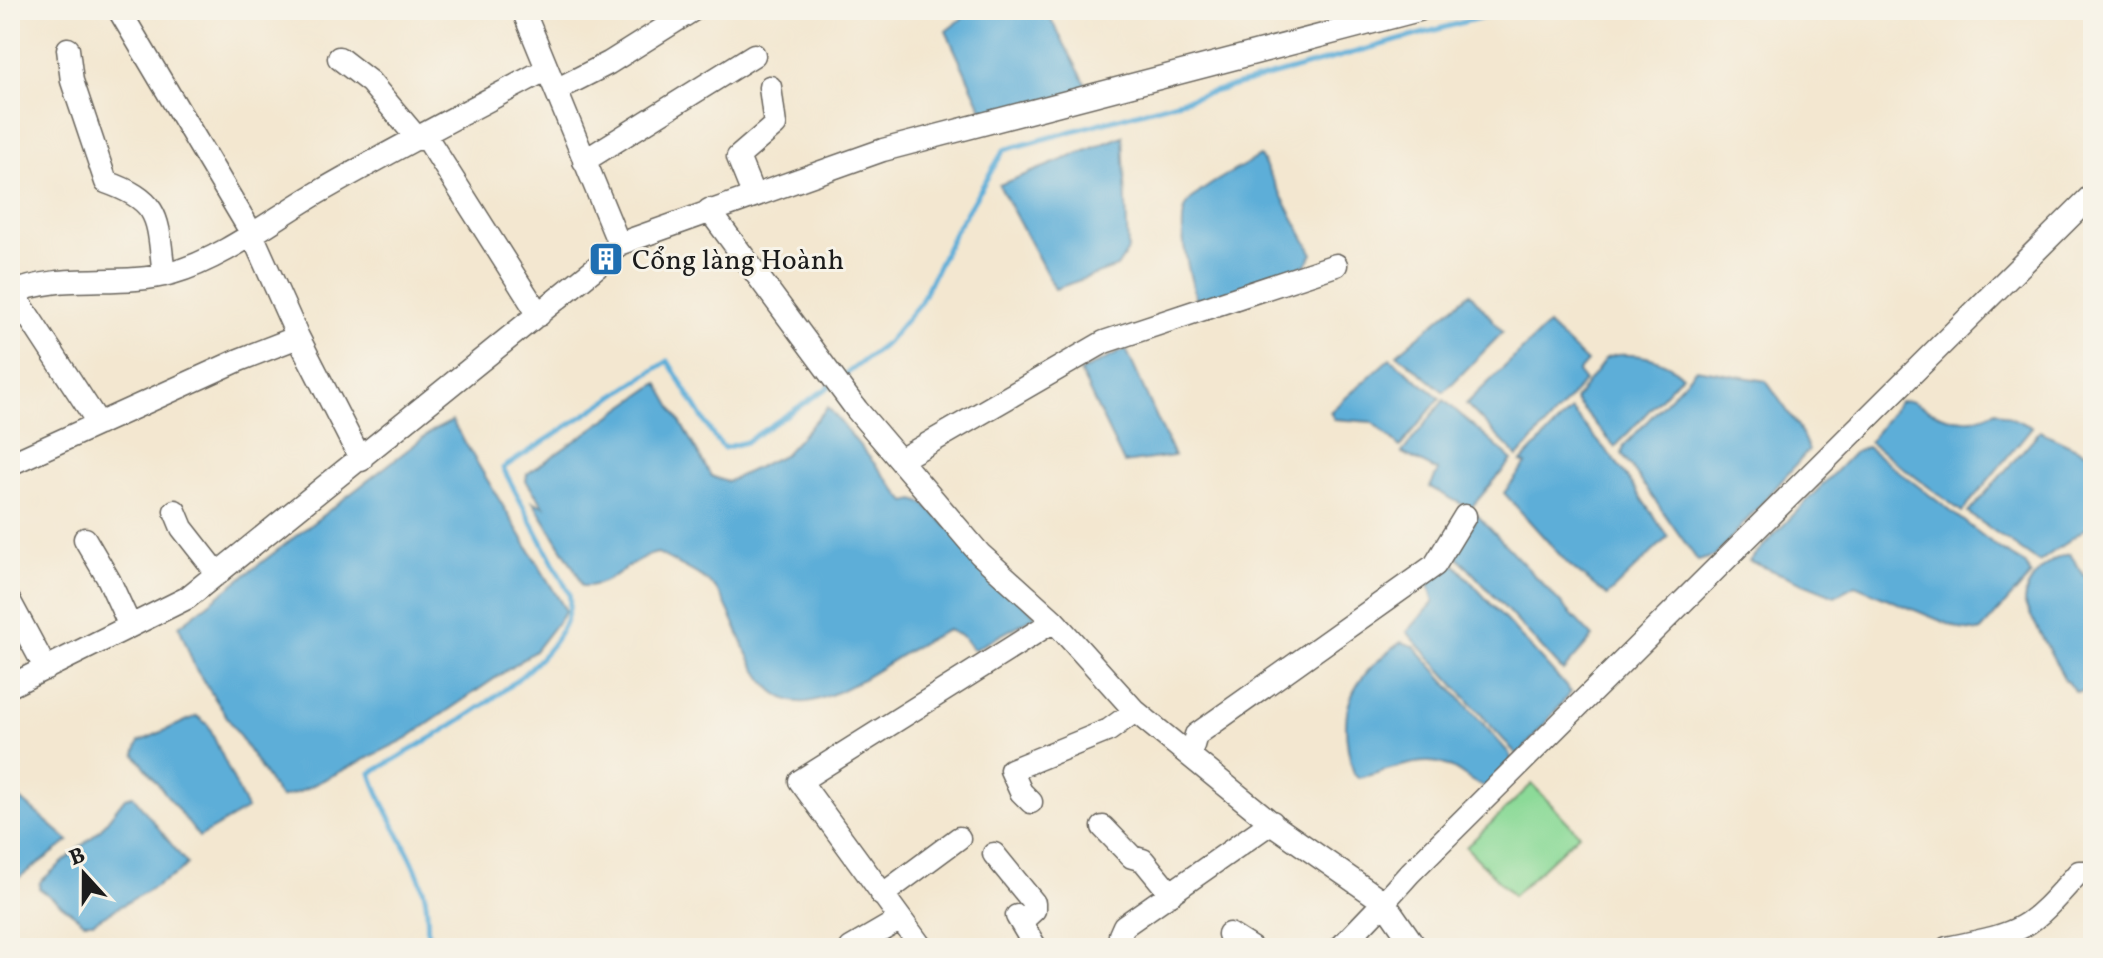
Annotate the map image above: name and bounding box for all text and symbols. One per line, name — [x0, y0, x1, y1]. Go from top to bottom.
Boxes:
building icon: Cổng làng Hoành — [587, 240, 625, 278]
place label: Cổng làng Hoành — [632, 242, 844, 281]
north arrow — [44, 834, 124, 914]
text: B — [65, 841, 90, 875]

